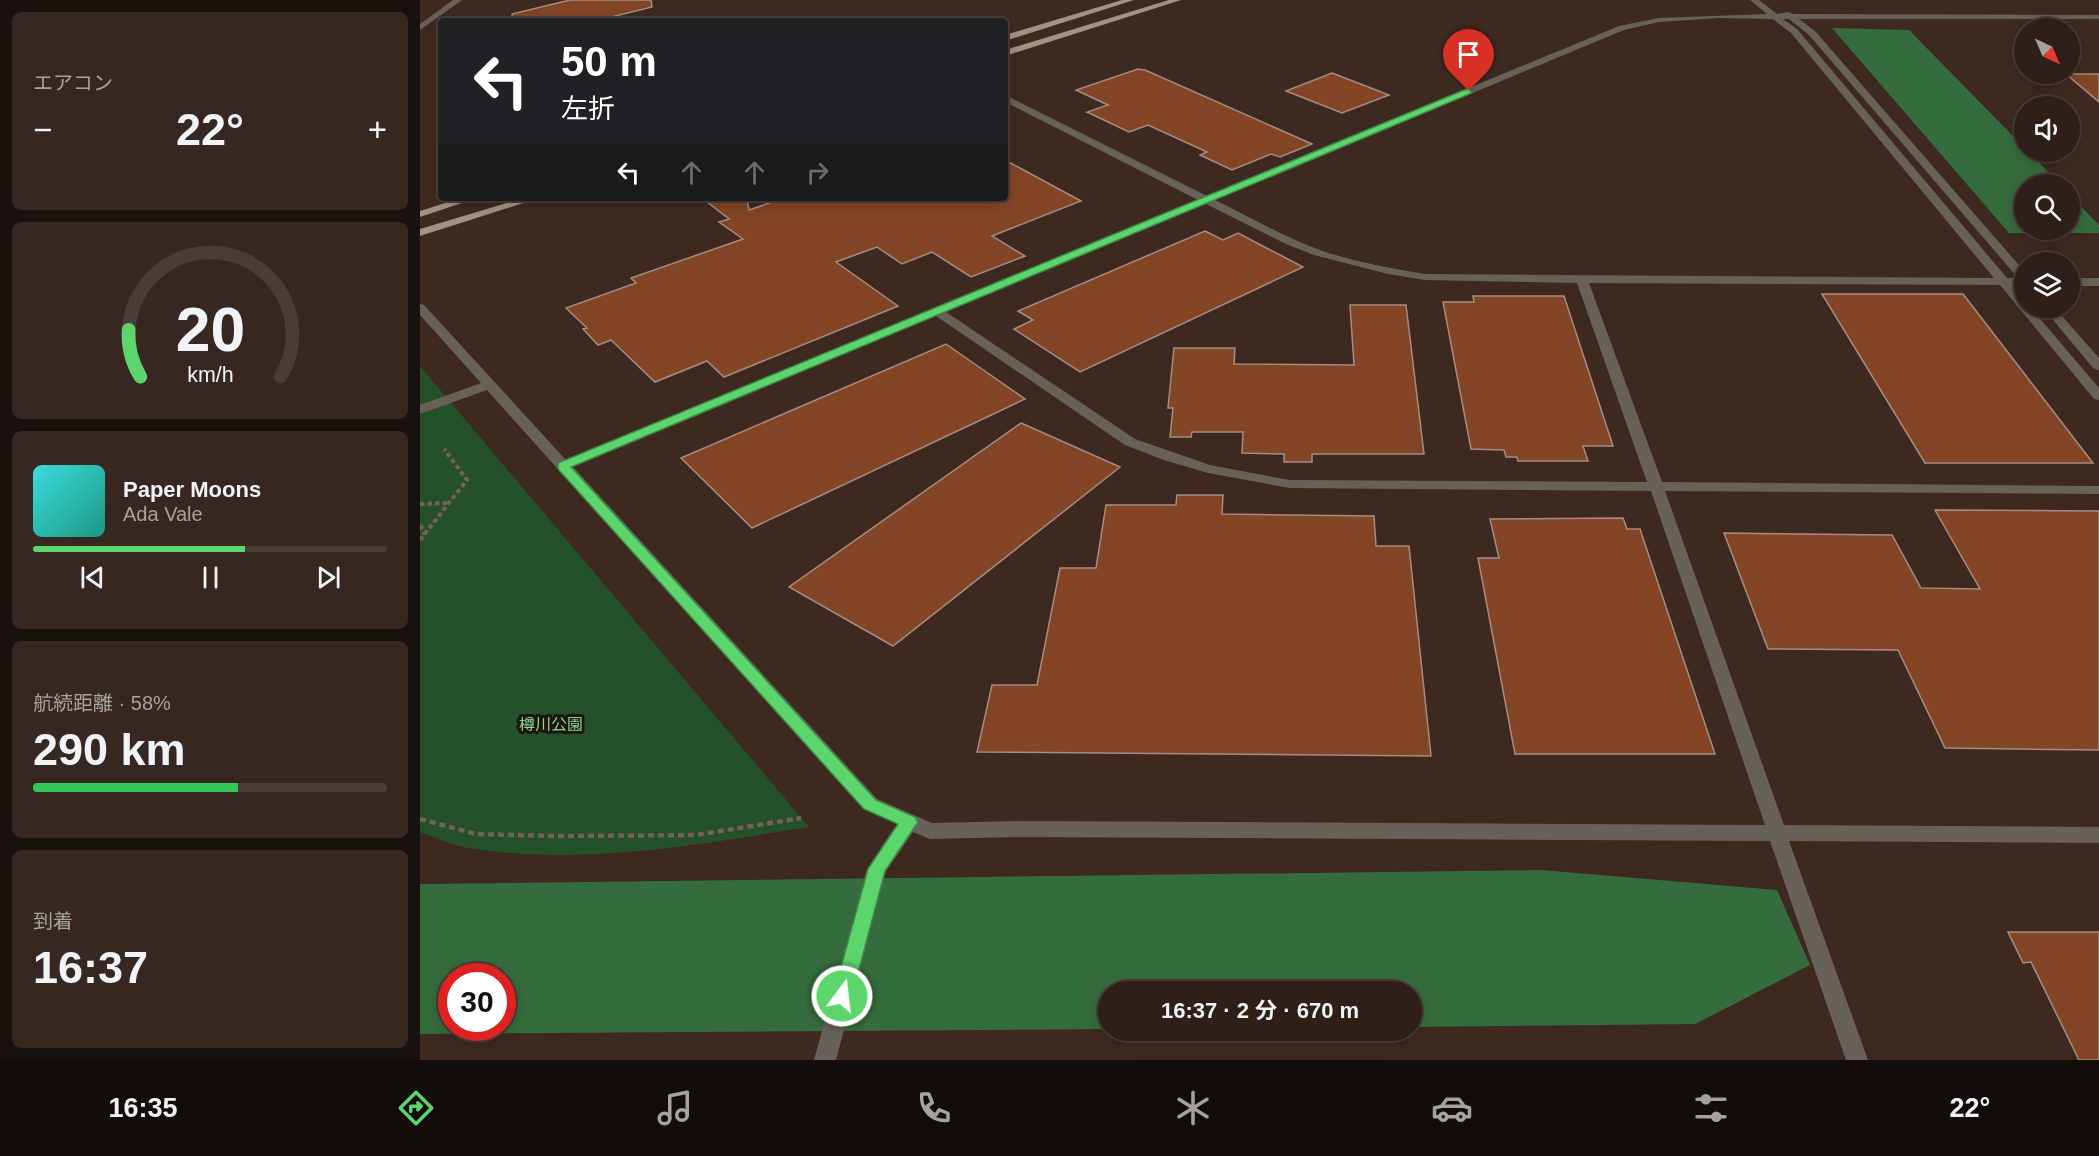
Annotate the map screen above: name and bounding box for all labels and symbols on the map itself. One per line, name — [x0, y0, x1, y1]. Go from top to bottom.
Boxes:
north arrow — [2014, 18, 2080, 84]
pin — [1443, 29, 1494, 91]
park label: 樽川公園 — [519, 716, 583, 733]
speed limit sign: 30 — [438, 963, 516, 1041]
position arrow — [810, 964, 874, 1028]

